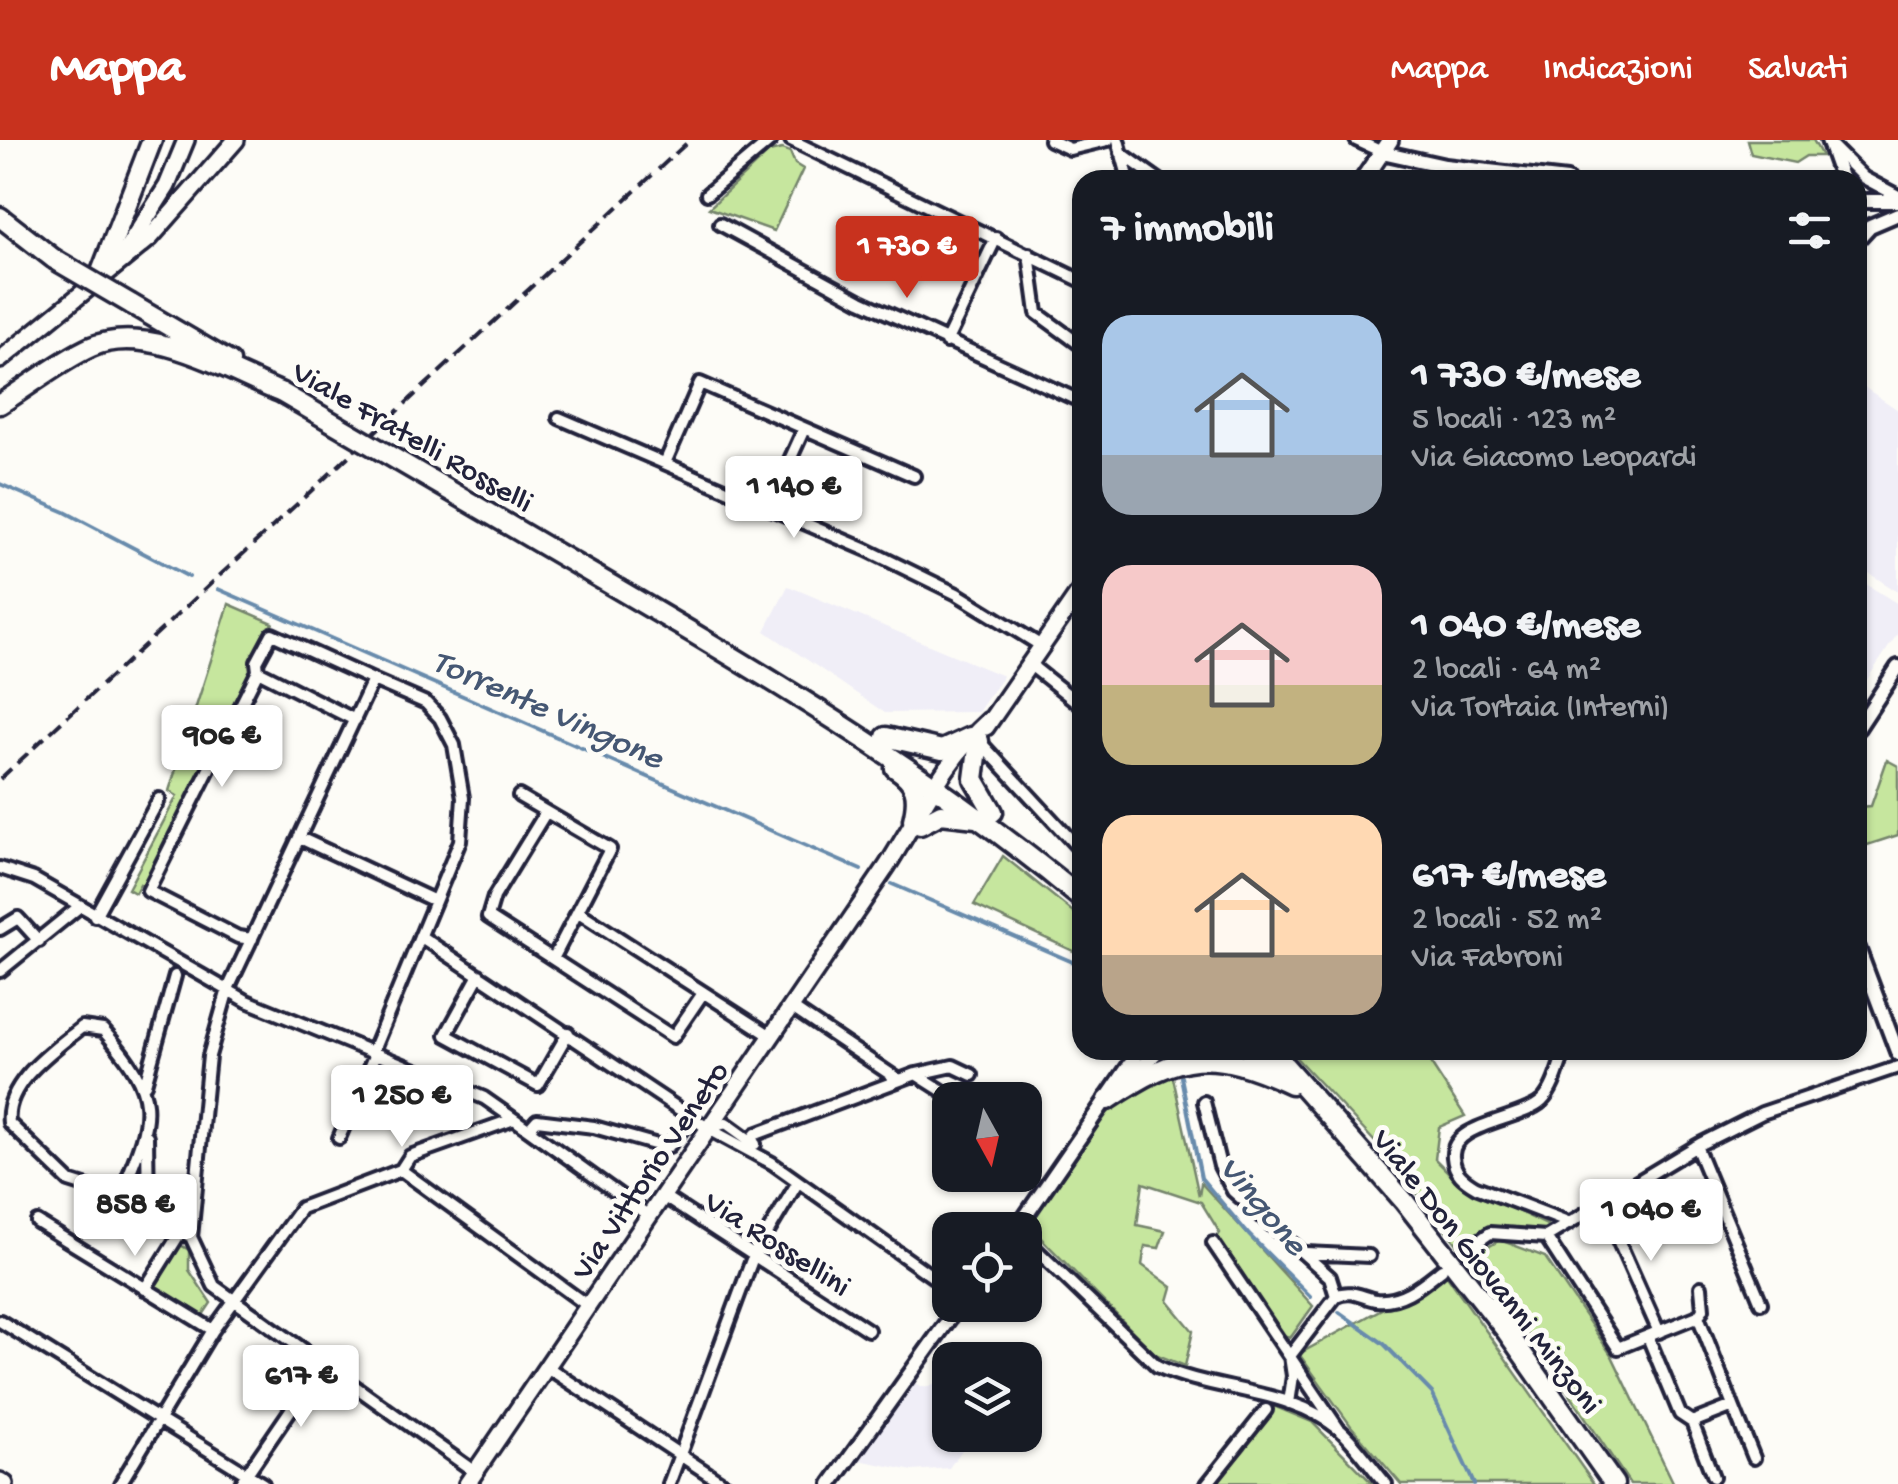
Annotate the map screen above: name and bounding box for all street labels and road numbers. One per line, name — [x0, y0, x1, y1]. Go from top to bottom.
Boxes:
street label: Viale Fratelli Rosselli — [283, 354, 539, 524]
street label: Via Vittorio Veneto — [564, 1055, 739, 1289]
street label: Viale Don Giovanni Minzoni — [1361, 1122, 1608, 1423]
street label: Via Rossellini — [695, 1184, 857, 1308]

